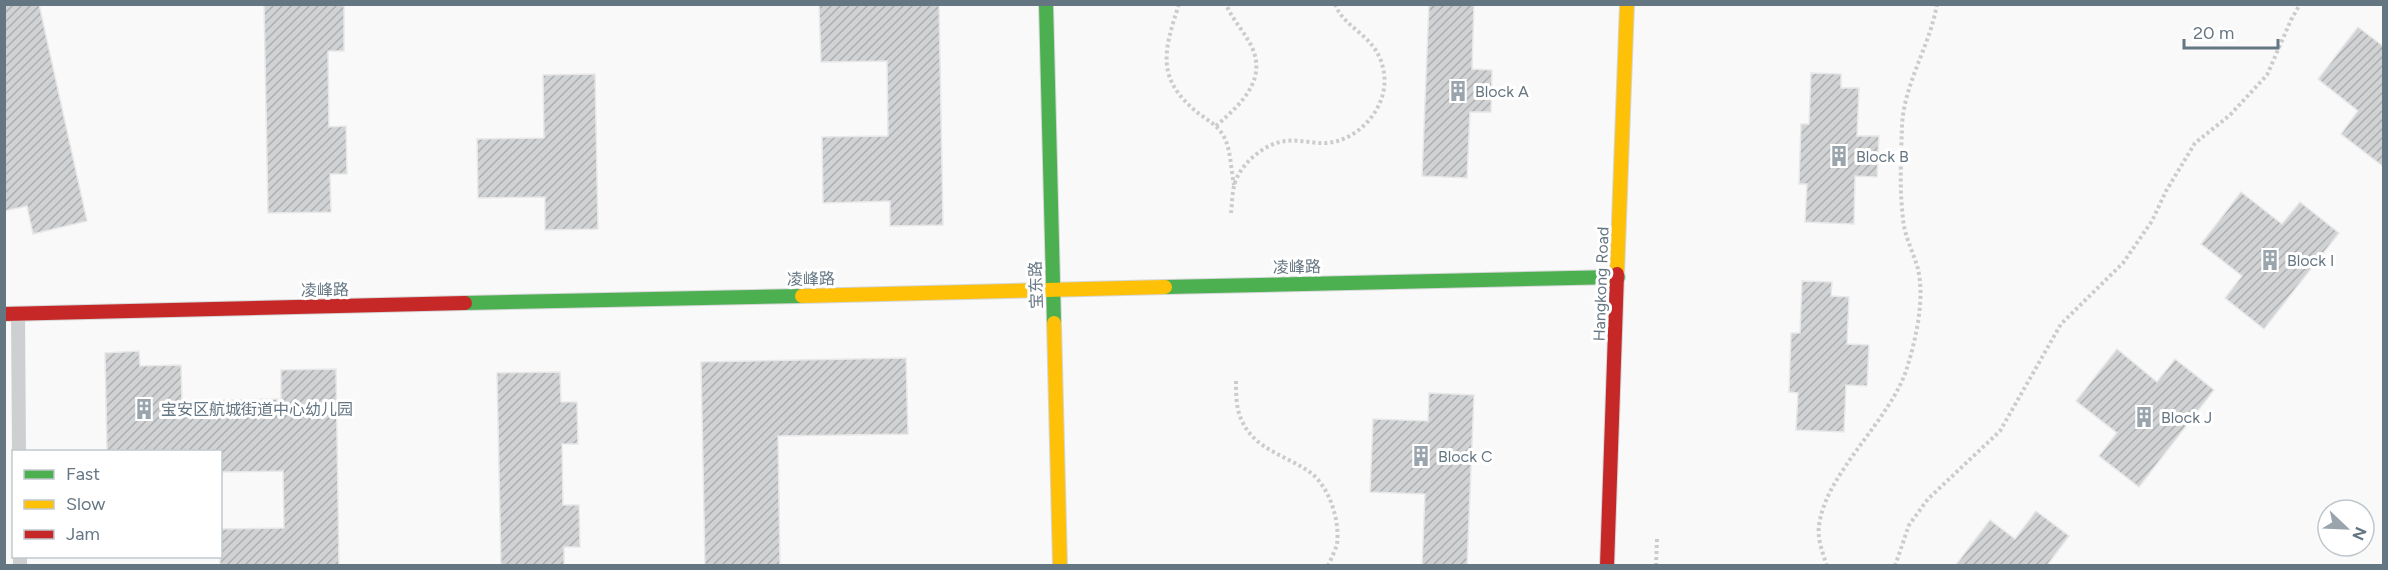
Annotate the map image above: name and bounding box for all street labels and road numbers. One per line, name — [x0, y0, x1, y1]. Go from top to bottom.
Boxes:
street label: Hangkong Road — [1590, 226, 1612, 342]
street label: 凌峰路 — [1273, 257, 1321, 277]
street label: 宝东路 — [1026, 261, 1046, 309]
street label: 凌峰路 — [787, 269, 835, 289]
street label: 凌峰路 — [301, 280, 349, 300]

